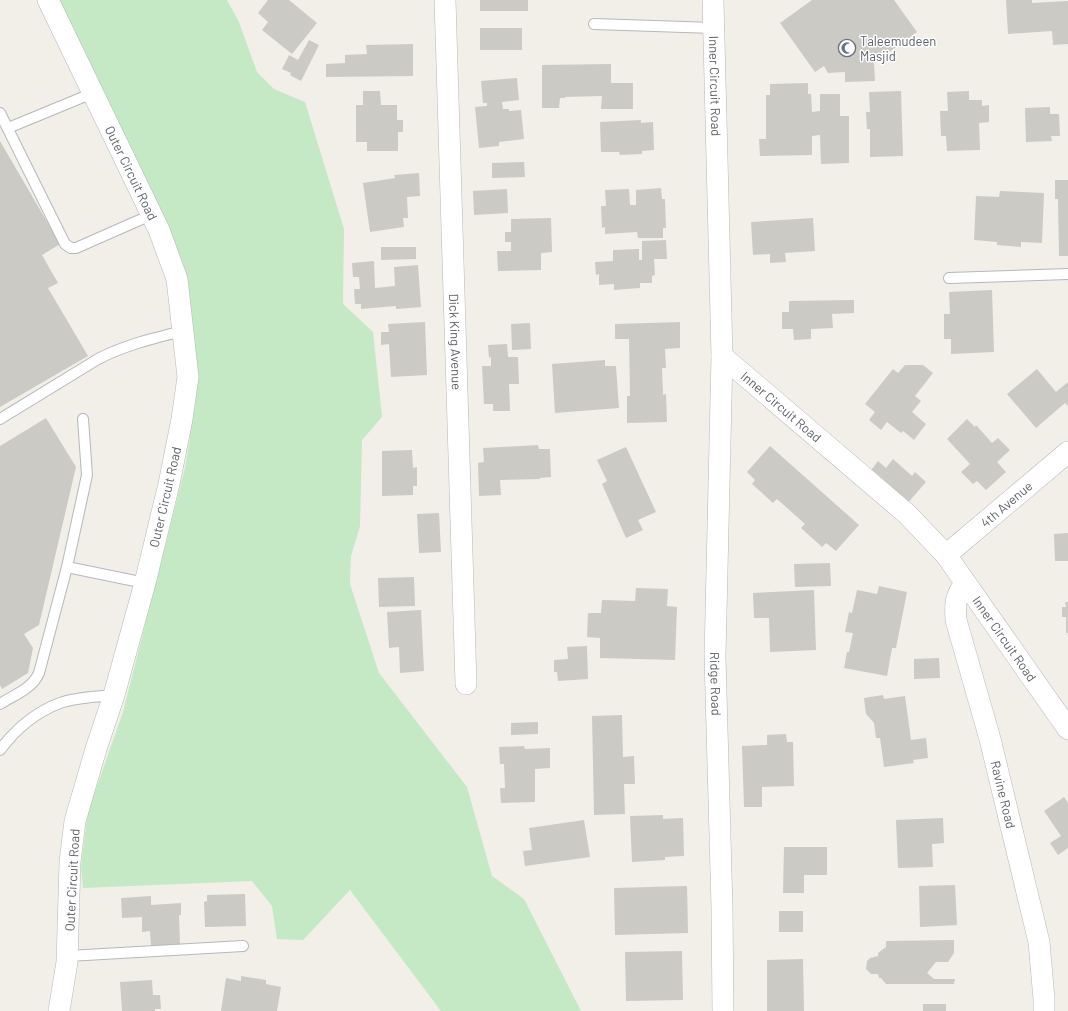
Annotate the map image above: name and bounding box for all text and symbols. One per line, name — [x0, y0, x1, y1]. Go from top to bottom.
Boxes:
place label: Taleemudeen Masjid — [860, 33, 936, 64]
street label: Inner Circuit Road — [706, 35, 724, 137]
mosque icon: Taleemudeen Masjid — [837, 38, 857, 58]
street label: Outer Circuit Road — [102, 123, 161, 223]
street label: Dick King Avenue — [446, 293, 465, 390]
street label: Inner Circuit Road — [738, 368, 825, 445]
street label: Outer Circuit Road — [146, 445, 184, 549]
street label: 4th Avenue — [977, 478, 1036, 530]
street label: Inner Circuit Road — [969, 593, 1040, 684]
street label: Ridge Road — [707, 652, 725, 716]
street label: Ravine Road — [987, 759, 1019, 830]
street label: Outer Circuit Road — [61, 828, 83, 932]

